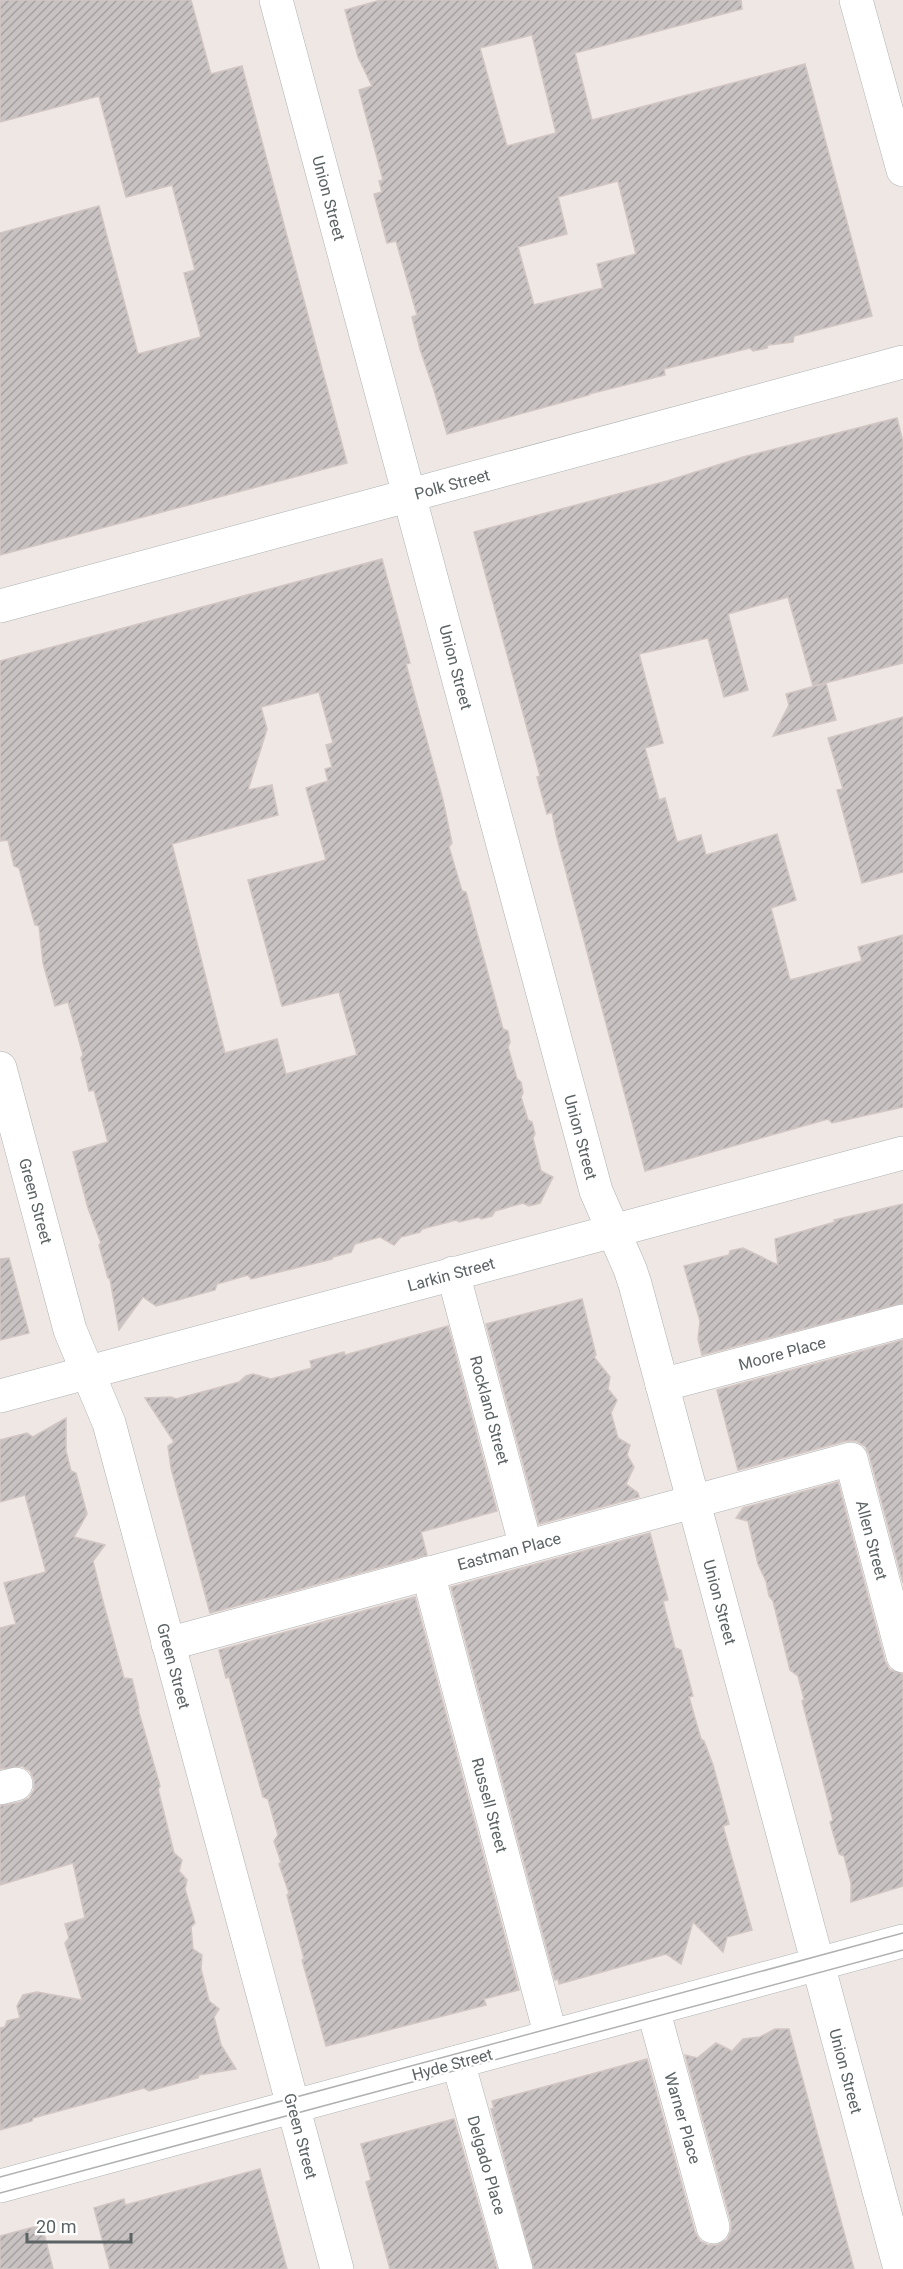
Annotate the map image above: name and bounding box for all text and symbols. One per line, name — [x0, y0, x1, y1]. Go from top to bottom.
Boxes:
street label: Union Street — [308, 154, 349, 243]
street label: Polk Street — [412, 465, 492, 504]
street label: Union Street — [435, 623, 476, 712]
street label: Union Street — [560, 1093, 601, 1182]
street label: Green Street — [15, 1156, 56, 1246]
street label: Larkin Street — [405, 1254, 497, 1295]
street label: Moore Place — [736, 1333, 828, 1374]
street label: Rockland Street — [466, 1354, 513, 1467]
street label: Allen Street — [852, 1498, 891, 1582]
street label: Eastman Place — [455, 1529, 563, 1574]
street label: Union Street — [699, 1558, 740, 1647]
street label: Green Street — [153, 1621, 194, 1711]
street label: Russell Street — [468, 1756, 511, 1855]
street label: Union Street — [825, 2027, 866, 2116]
street label: Hyde Street — [410, 2045, 494, 2084]
street label: Warner Place — [660, 2070, 705, 2166]
street label: Green Street — [280, 2091, 321, 2181]
street label: Delgado Place — [463, 2113, 510, 2217]
scale bar — [27, 2206, 130, 2244]
text: 20 m — [36, 2216, 76, 2237]

